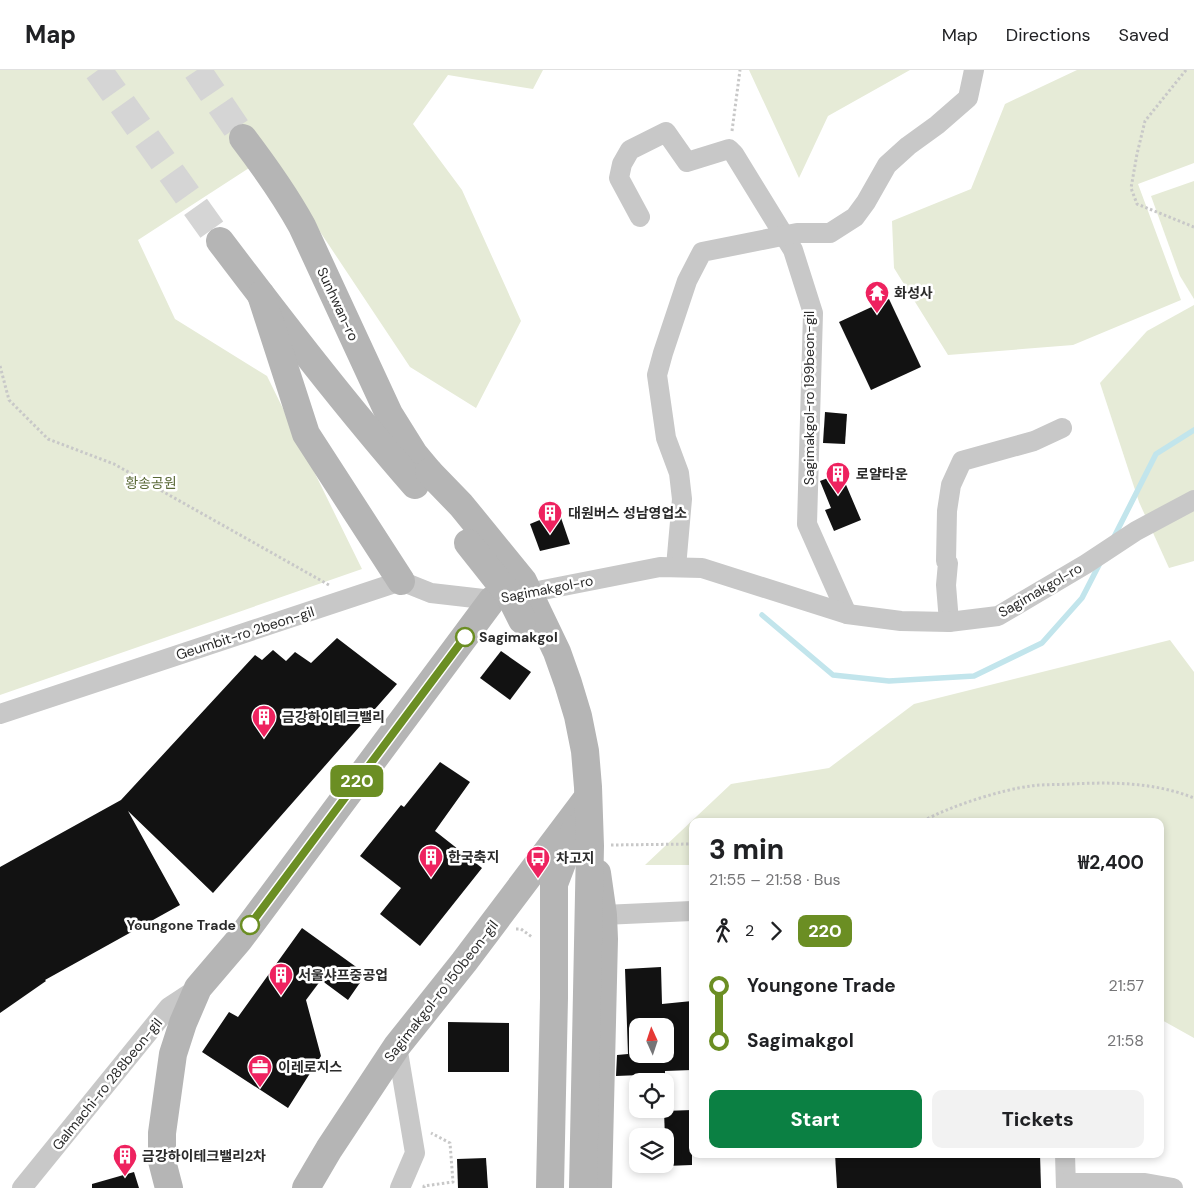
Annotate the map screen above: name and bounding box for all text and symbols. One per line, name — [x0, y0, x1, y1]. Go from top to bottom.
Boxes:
text: Map — [25, 19, 76, 50]
text: Map — [942, 23, 978, 47]
text: Directions — [1006, 23, 1091, 47]
text: Saved — [1119, 23, 1169, 47]
street label: Sunhwan-ro — [313, 264, 363, 344]
temple icon: 화성사 — [864, 280, 890, 314]
place label: 화성사 — [894, 284, 933, 302]
street label: Sagimakgol-ro 199beon-gil — [800, 311, 818, 485]
building icon: 로얄타운 — [825, 461, 851, 495]
place label: 로얄타운 — [856, 465, 908, 483]
park label: 황송공원 — [125, 474, 177, 492]
building icon: 대원버스 성남영업소 — [537, 500, 563, 534]
place label: 대원버스 성남영업소 — [568, 504, 687, 522]
street label: Sagimakgol-ro — [995, 559, 1085, 621]
street label: Sagimakgol-ro — [499, 571, 595, 607]
street label: Geumbit-ro 2beon-gil — [174, 602, 316, 664]
marker: Sagimakgol — [455, 627, 475, 647]
place label: Sagimakgol — [479, 628, 558, 646]
building icon: 금강하이테크밸리 — [251, 704, 277, 738]
place label: 금강하이테크밸리 — [282, 708, 385, 726]
line badge: 220 — [328, 765, 386, 797]
text: 220 — [340, 769, 374, 793]
text: 3 min — [709, 831, 784, 868]
building icon: 한국축지 — [418, 844, 444, 878]
bus stop icon: 차고지 — [525, 845, 551, 879]
place label: 한국축지 — [448, 848, 500, 866]
place label: 차고지 — [556, 849, 595, 867]
text: ₩2,400 — [1078, 850, 1144, 875]
text: 21:55 – 21:58 · Bus — [709, 869, 841, 890]
marker: Youngone Trade — [240, 915, 260, 935]
place label: Youngone Trade — [126, 916, 236, 934]
street label: Sagimakgol-ro 150beon-gil — [380, 917, 502, 1065]
icon: walk — [709, 917, 737, 945]
icon: forward — [762, 917, 790, 945]
text: 220 — [808, 919, 842, 943]
text: 2 — [745, 920, 754, 941]
building icon: 서울샤프중공업 — [268, 962, 294, 996]
place label: 서울샤프중공업 — [298, 966, 388, 984]
text: Youngone Trade — [747, 973, 896, 998]
text: 21:57 — [1109, 975, 1144, 996]
street label: Galmachi-ro 288beon-gil — [48, 1014, 166, 1154]
north arrow — [629, 1018, 674, 1062]
map controls — [629, 1018, 674, 1173]
text: Sagimakgol — [747, 1028, 854, 1053]
text: 21:58 — [1107, 1030, 1144, 1051]
office icon: 이레로지스 — [247, 1054, 273, 1088]
place label: 이레로지스 — [278, 1058, 343, 1076]
button: locate — [629, 1073, 674, 1118]
button: Start — [709, 1090, 922, 1148]
button: Tickets — [932, 1090, 1144, 1148]
button: layers — [629, 1128, 674, 1173]
building icon: 금강하이테크밸리2차 — [112, 1143, 138, 1177]
place label: 금강하이테크밸리2차 — [142, 1147, 266, 1165]

